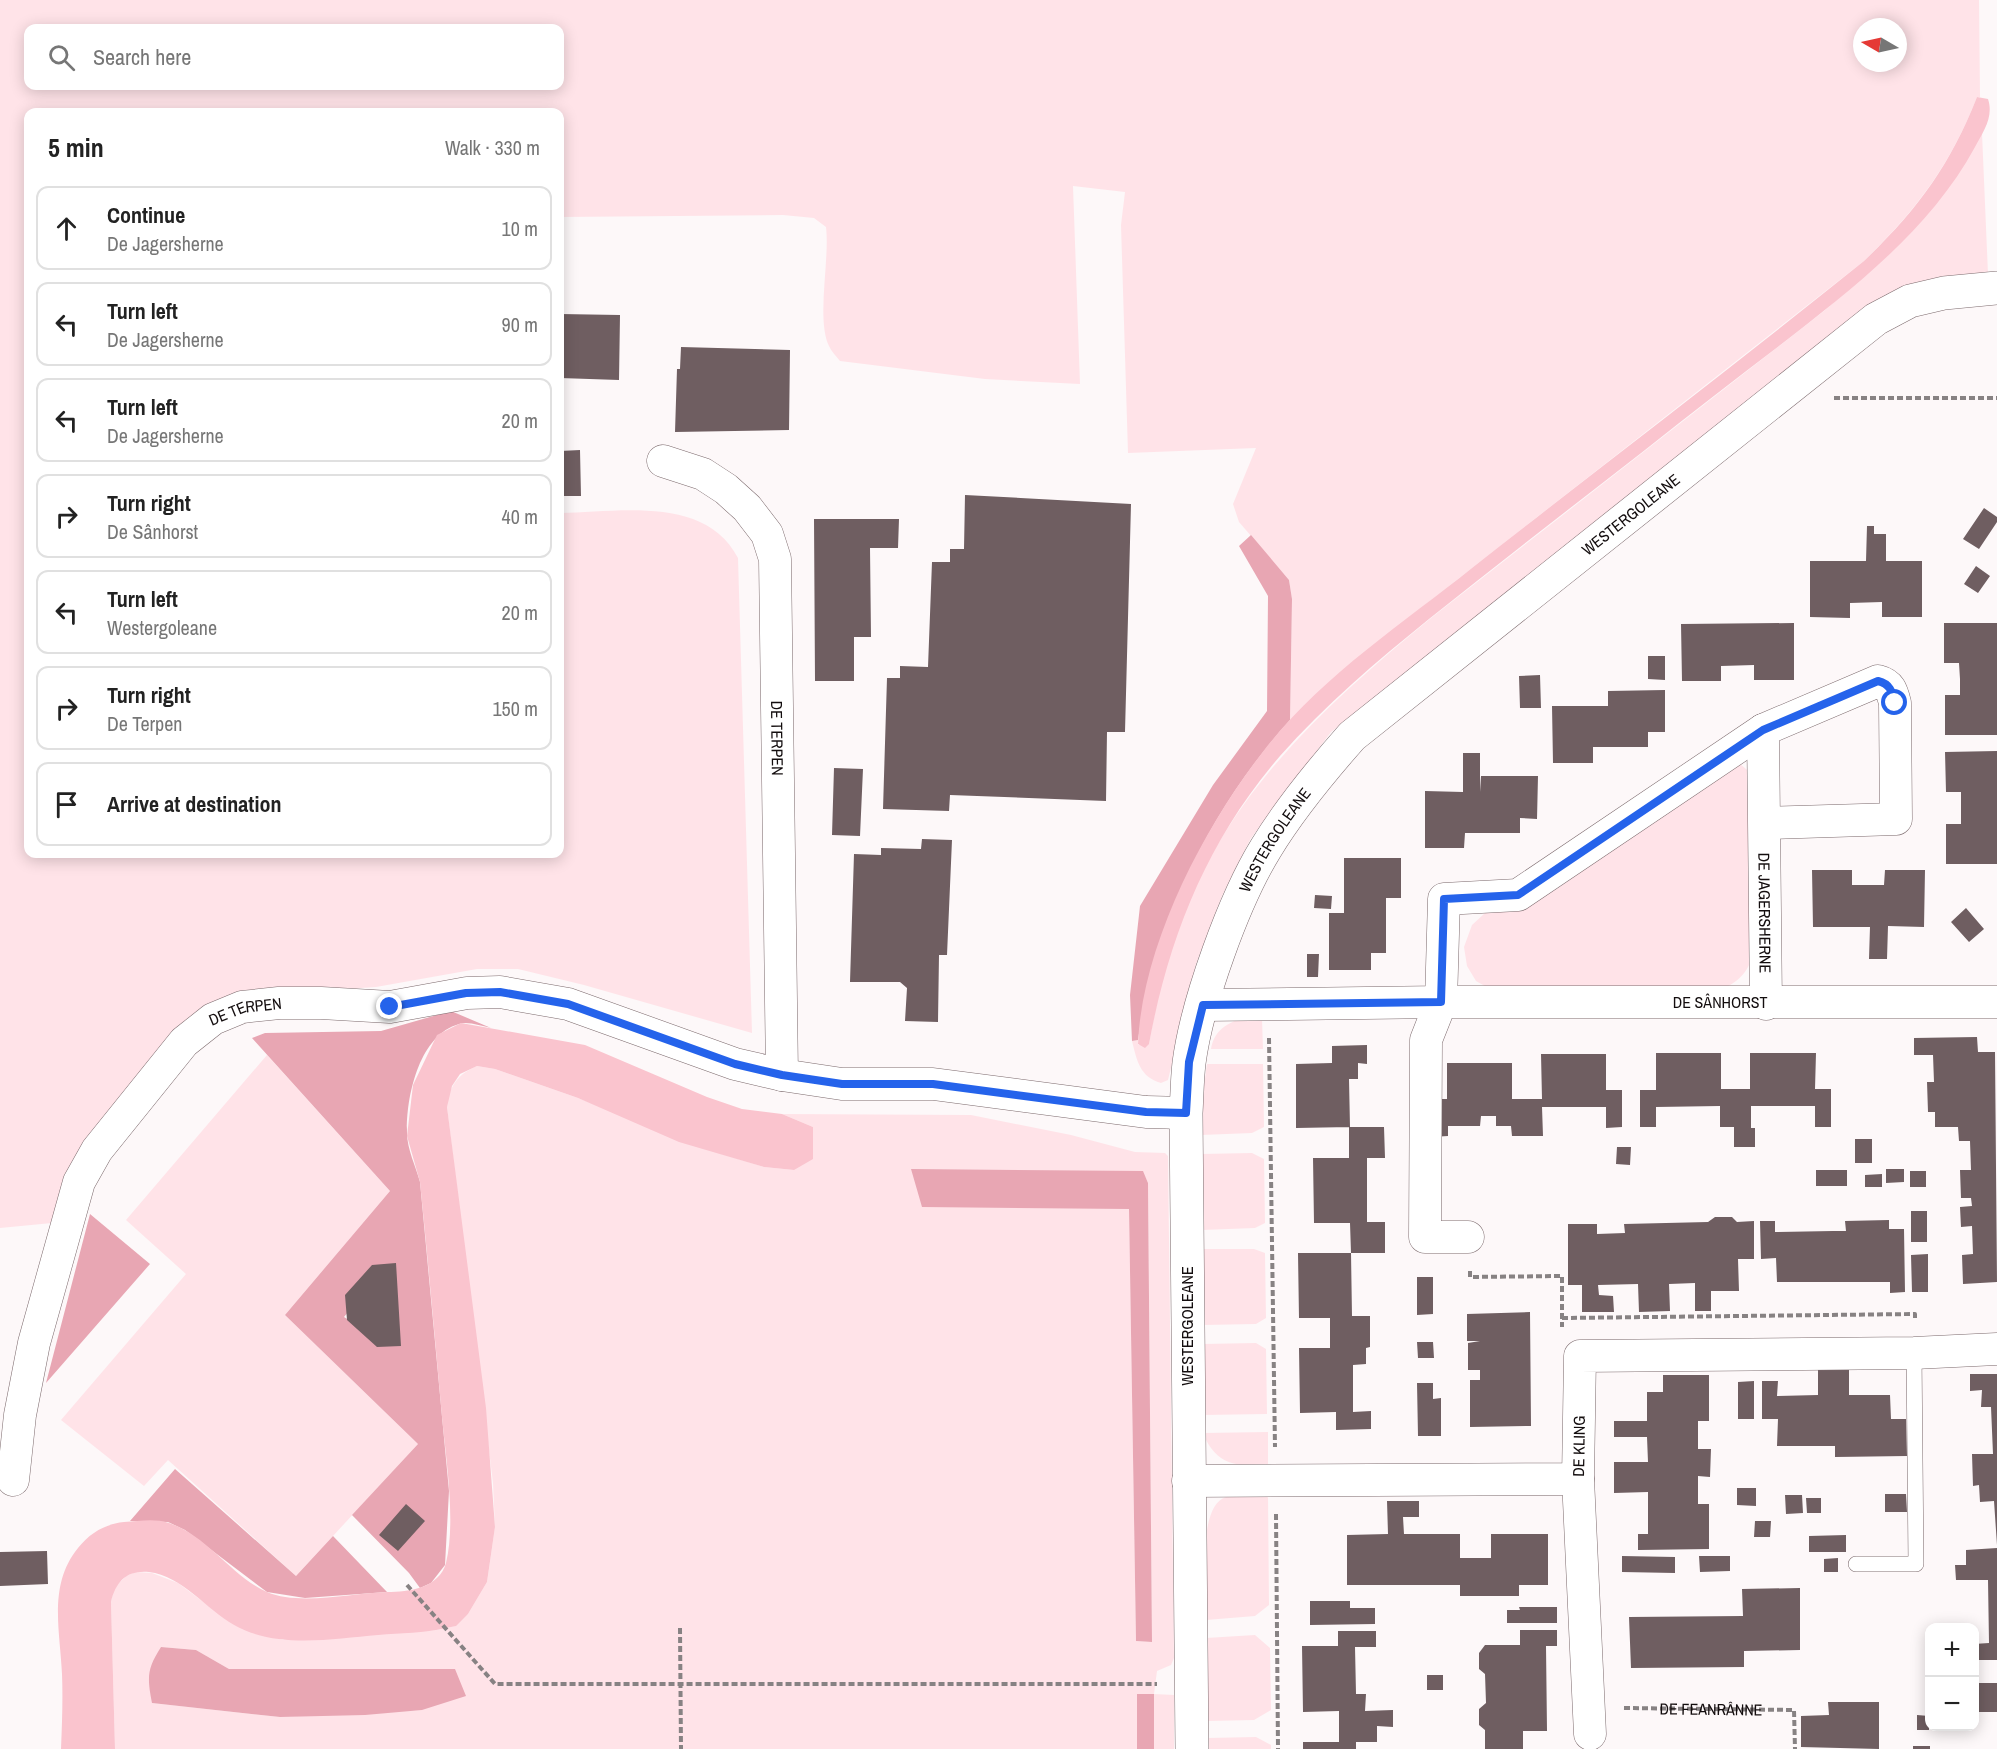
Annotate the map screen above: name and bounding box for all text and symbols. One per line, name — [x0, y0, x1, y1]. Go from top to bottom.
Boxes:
north arrow — [1853, 18, 1907, 72]
search box — [24, 24, 564, 90]
icon: search — [45, 41, 78, 74]
text: Search here — [93, 42, 191, 72]
text: 5 min — [48, 130, 104, 165]
text: Walk · 330 m — [445, 134, 540, 161]
text: Continue — [107, 200, 185, 230]
icon: ahead — [50, 212, 83, 245]
text: 10 m — [502, 215, 538, 242]
text: De Jagersherne — [107, 230, 224, 257]
text: Turn left — [107, 296, 178, 326]
icon: left — [50, 308, 83, 341]
text: 90 m — [502, 311, 538, 338]
text: De Jagersherne — [107, 326, 224, 353]
text: Turn left — [107, 392, 178, 422]
icon: left — [50, 404, 83, 437]
text: 20 m — [502, 407, 538, 434]
text: De Jagersherne — [107, 422, 224, 449]
street label: WESTERGOLEANE — [1577, 468, 1684, 560]
text: Turn right — [107, 488, 191, 518]
icon: right — [50, 500, 83, 533]
text: 40 m — [502, 503, 538, 530]
text: De Sânhorst — [107, 518, 198, 545]
text: Turn left — [107, 584, 178, 614]
icon: left — [50, 596, 83, 629]
text: 20 m — [502, 599, 538, 626]
text: Westergoleane — [107, 614, 217, 641]
text: Turn right — [107, 680, 191, 710]
route start — [1881, 689, 1907, 715]
icon: right — [50, 692, 83, 725]
text: 150 m — [492, 695, 538, 722]
street label: DE TERPEN — [766, 700, 789, 776]
text: De Terpen — [107, 710, 182, 737]
street label: WESTERGOLEANE — [1233, 783, 1315, 896]
icon: arrive — [50, 788, 83, 821]
text: Arrive at destination — [107, 789, 281, 819]
street label: DE JAGERSHERNE — [1753, 853, 1777, 973]
street label: DE SÂNHORST — [1673, 991, 1768, 1013]
street label: DE TERPEN — [205, 992, 283, 1031]
route end — [376, 993, 402, 1019]
street label: WESTERGOLEANE — [1176, 1266, 1198, 1386]
street label: DE KLING — [1567, 1415, 1590, 1477]
map controls — [1925, 1623, 1979, 1731]
button: + — [1925, 1623, 1979, 1677]
button: − — [1925, 1677, 1979, 1731]
street label: DE FEANRÂNNE — [1659, 1697, 1763, 1721]

